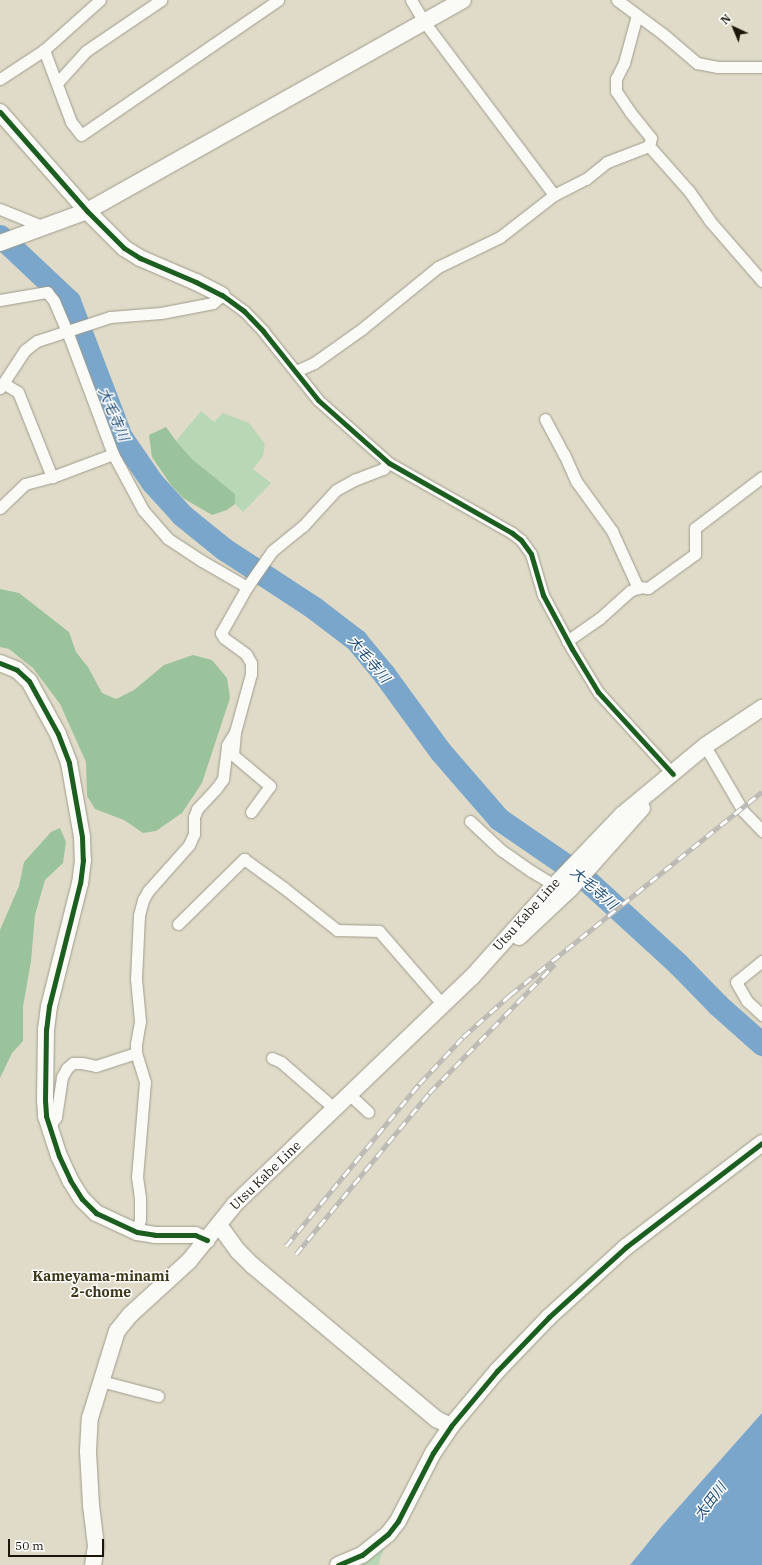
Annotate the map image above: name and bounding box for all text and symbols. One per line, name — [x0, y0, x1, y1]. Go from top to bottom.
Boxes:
north arrow — [714, 8, 754, 48]
text: N — [718, 11, 734, 27]
water label: 大毛寺川 — [95, 385, 133, 443]
water label: 大毛寺川 — [345, 632, 393, 686]
water label: 大毛寺川 — [567, 863, 621, 913]
street label: Utsu Kabe Line — [490, 875, 564, 955]
street label: Utsu Kabe Line — [227, 1138, 305, 1214]
district label: Kameyama-minami 2-chome — [33, 1268, 169, 1300]
water label: 太田川 — [691, 1479, 729, 1523]
scale bar — [10, 1531, 106, 1557]
text: 50 m — [15, 1538, 44, 1553]

